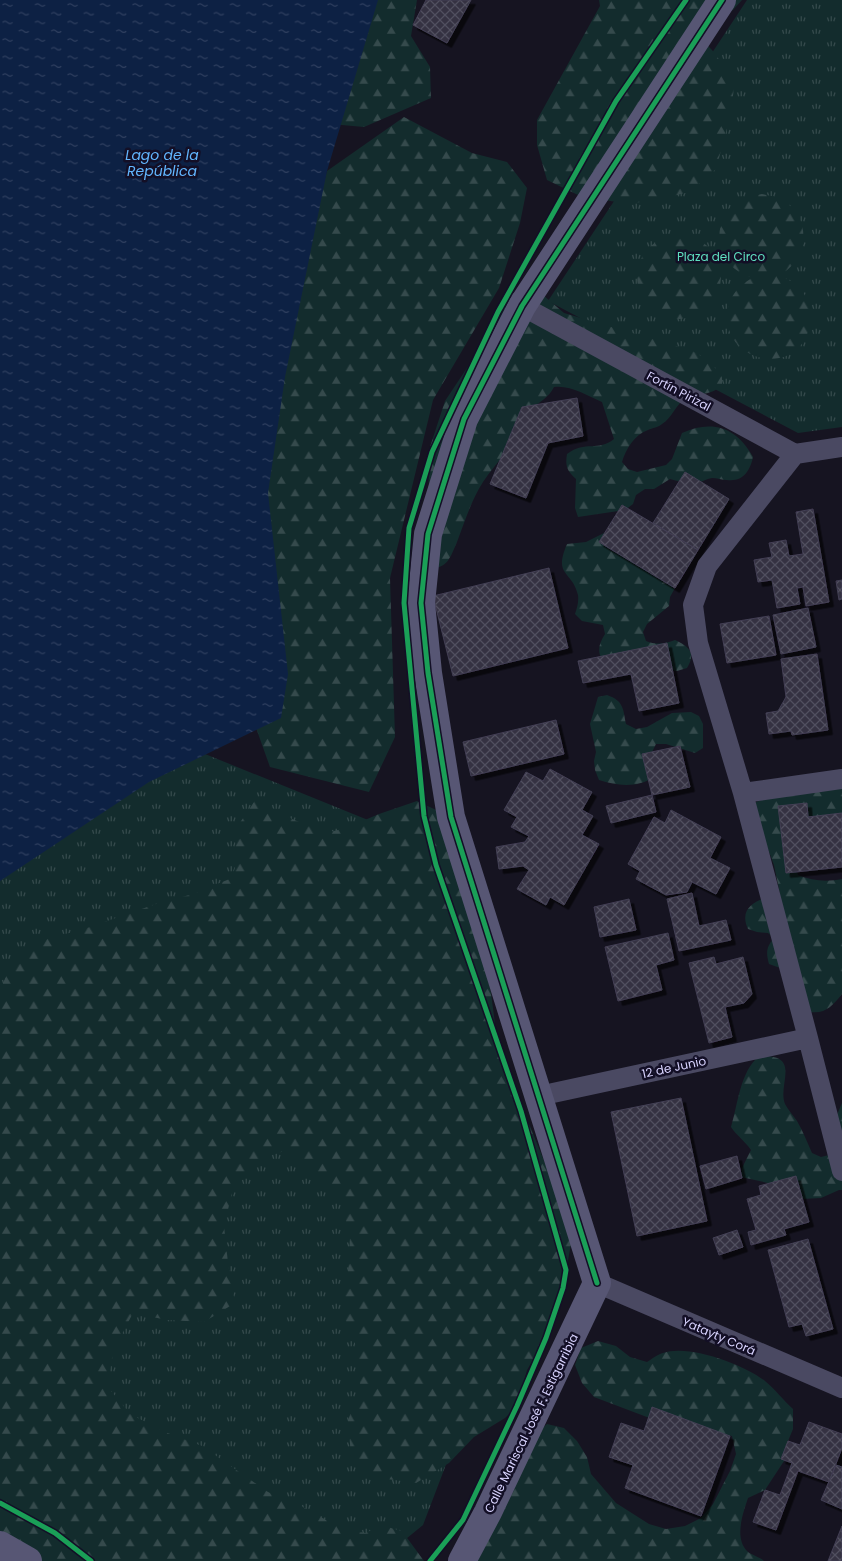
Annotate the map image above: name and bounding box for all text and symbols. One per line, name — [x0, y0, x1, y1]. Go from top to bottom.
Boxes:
water label: Lago de la República — [125, 145, 199, 181]
park label: Plaza del Circo — [677, 248, 765, 265]
street label: Fortín Pirizal — [644, 367, 714, 415]
street label: 12 de Junio — [640, 1052, 708, 1082]
street label: Yatayty Corá — [680, 1313, 758, 1359]
street label: Calle Mariscal José F. Estigarribia — [480, 1331, 582, 1515]

